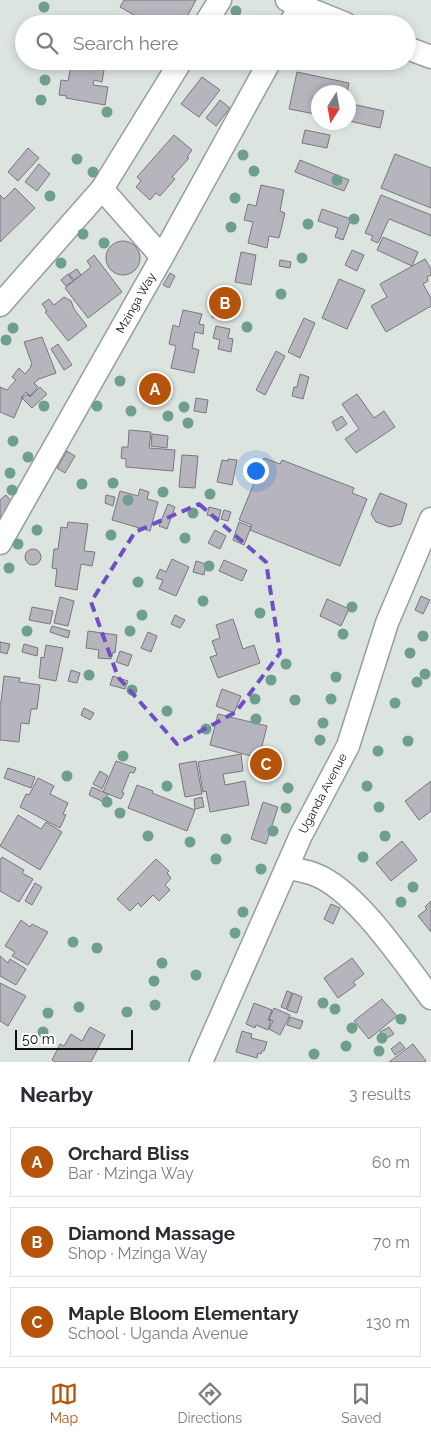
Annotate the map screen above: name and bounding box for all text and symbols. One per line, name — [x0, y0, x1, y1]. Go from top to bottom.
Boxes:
search box — [15, 15, 416, 70]
icon: search — [33, 29, 61, 57]
text: Search here — [73, 32, 179, 54]
north arrow — [311, 85, 356, 130]
street label: Mzinga Way — [113, 270, 159, 336]
pin: B — [209, 284, 241, 322]
pin: A — [139, 370, 171, 408]
your location — [243, 458, 269, 484]
pin: C — [250, 745, 282, 783]
street label: Uganda Avenue — [296, 751, 350, 836]
scale bar — [15, 1027, 132, 1050]
text: 50 m — [22, 1031, 55, 1047]
text: Nearby — [20, 1082, 93, 1107]
text: 3 results — [349, 1085, 411, 1104]
text: Orchard Bliss — [68, 1142, 189, 1164]
text: A — [32, 1153, 42, 1172]
text: 60 m — [372, 1153, 410, 1172]
text: Bar · Mzinga Way — [68, 1164, 194, 1183]
text: Diamond Massage — [68, 1222, 235, 1244]
text: B — [32, 1233, 42, 1252]
text: 70 m — [373, 1233, 410, 1252]
text: Shop · Mzinga Way — [68, 1244, 208, 1263]
text: Maple Bloom Elementary — [68, 1302, 299, 1324]
text: C — [32, 1313, 42, 1332]
text: 130 m — [366, 1313, 410, 1332]
text: School · Uganda Avenue — [68, 1324, 248, 1343]
tab: Map — [50, 1380, 78, 1426]
tab: Directions — [177, 1380, 242, 1426]
tab: Saved — [341, 1380, 381, 1426]

